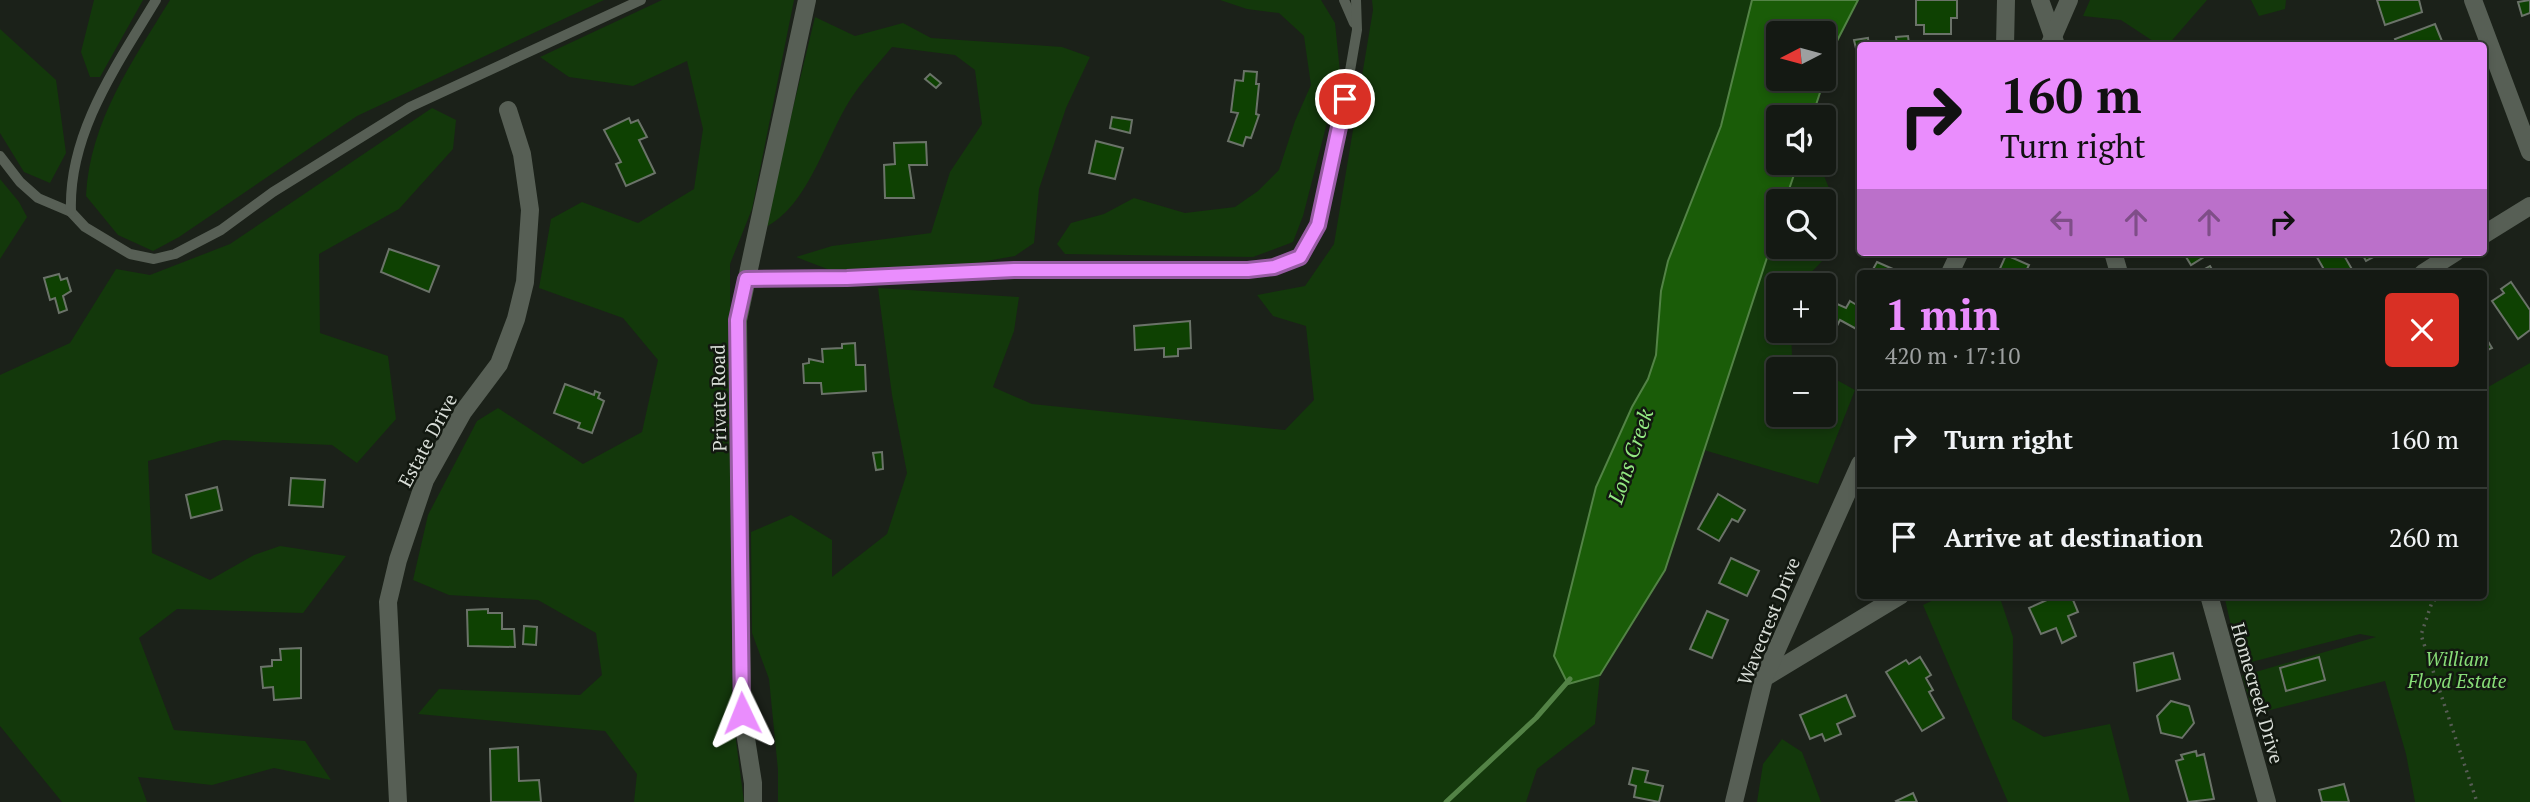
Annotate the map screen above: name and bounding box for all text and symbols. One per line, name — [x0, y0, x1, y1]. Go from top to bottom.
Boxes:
north arrow — [1766, 21, 1836, 91]
map controls — [1766, 21, 1836, 427]
text: 160 m — [2000, 62, 2142, 127]
pin — [1315, 69, 1375, 129]
icon: right — [1885, 70, 1976, 161]
icon: arrive — [1326, 80, 1364, 118]
button: sound — [1766, 105, 1836, 175]
text: Turn right — [2000, 125, 2146, 167]
button: search — [1766, 189, 1836, 259]
icon: left — [2044, 203, 2082, 241]
icon: ahead — [2117, 203, 2155, 241]
icon: ahead — [2190, 203, 2228, 241]
icon: right — [2263, 203, 2301, 241]
button: + — [1766, 273, 1836, 343]
text: 1 min — [1885, 286, 2000, 342]
button: close — [2385, 293, 2459, 367]
text: 420 m · 17:10 — [1885, 340, 2020, 371]
street label: Private Road — [705, 344, 731, 452]
button: − — [1766, 357, 1836, 427]
street label: Estate Drive — [392, 389, 462, 491]
water label: Lons Creek — [1600, 404, 1659, 508]
icon: right — [1885, 420, 1923, 458]
text: Turn right — [1944, 422, 2073, 456]
text: 160 m — [2389, 422, 2459, 456]
icon: arrive — [1885, 518, 1923, 556]
text: Arrive at destination — [1944, 520, 2203, 554]
text: 260 m — [2389, 520, 2459, 554]
street label: Wavecrest Drive — [1731, 553, 1805, 689]
street label: Homecreek Drive — [2226, 620, 2290, 766]
park label: William Floyd Estate — [2407, 646, 2507, 693]
position arrow — [705, 676, 779, 750]

